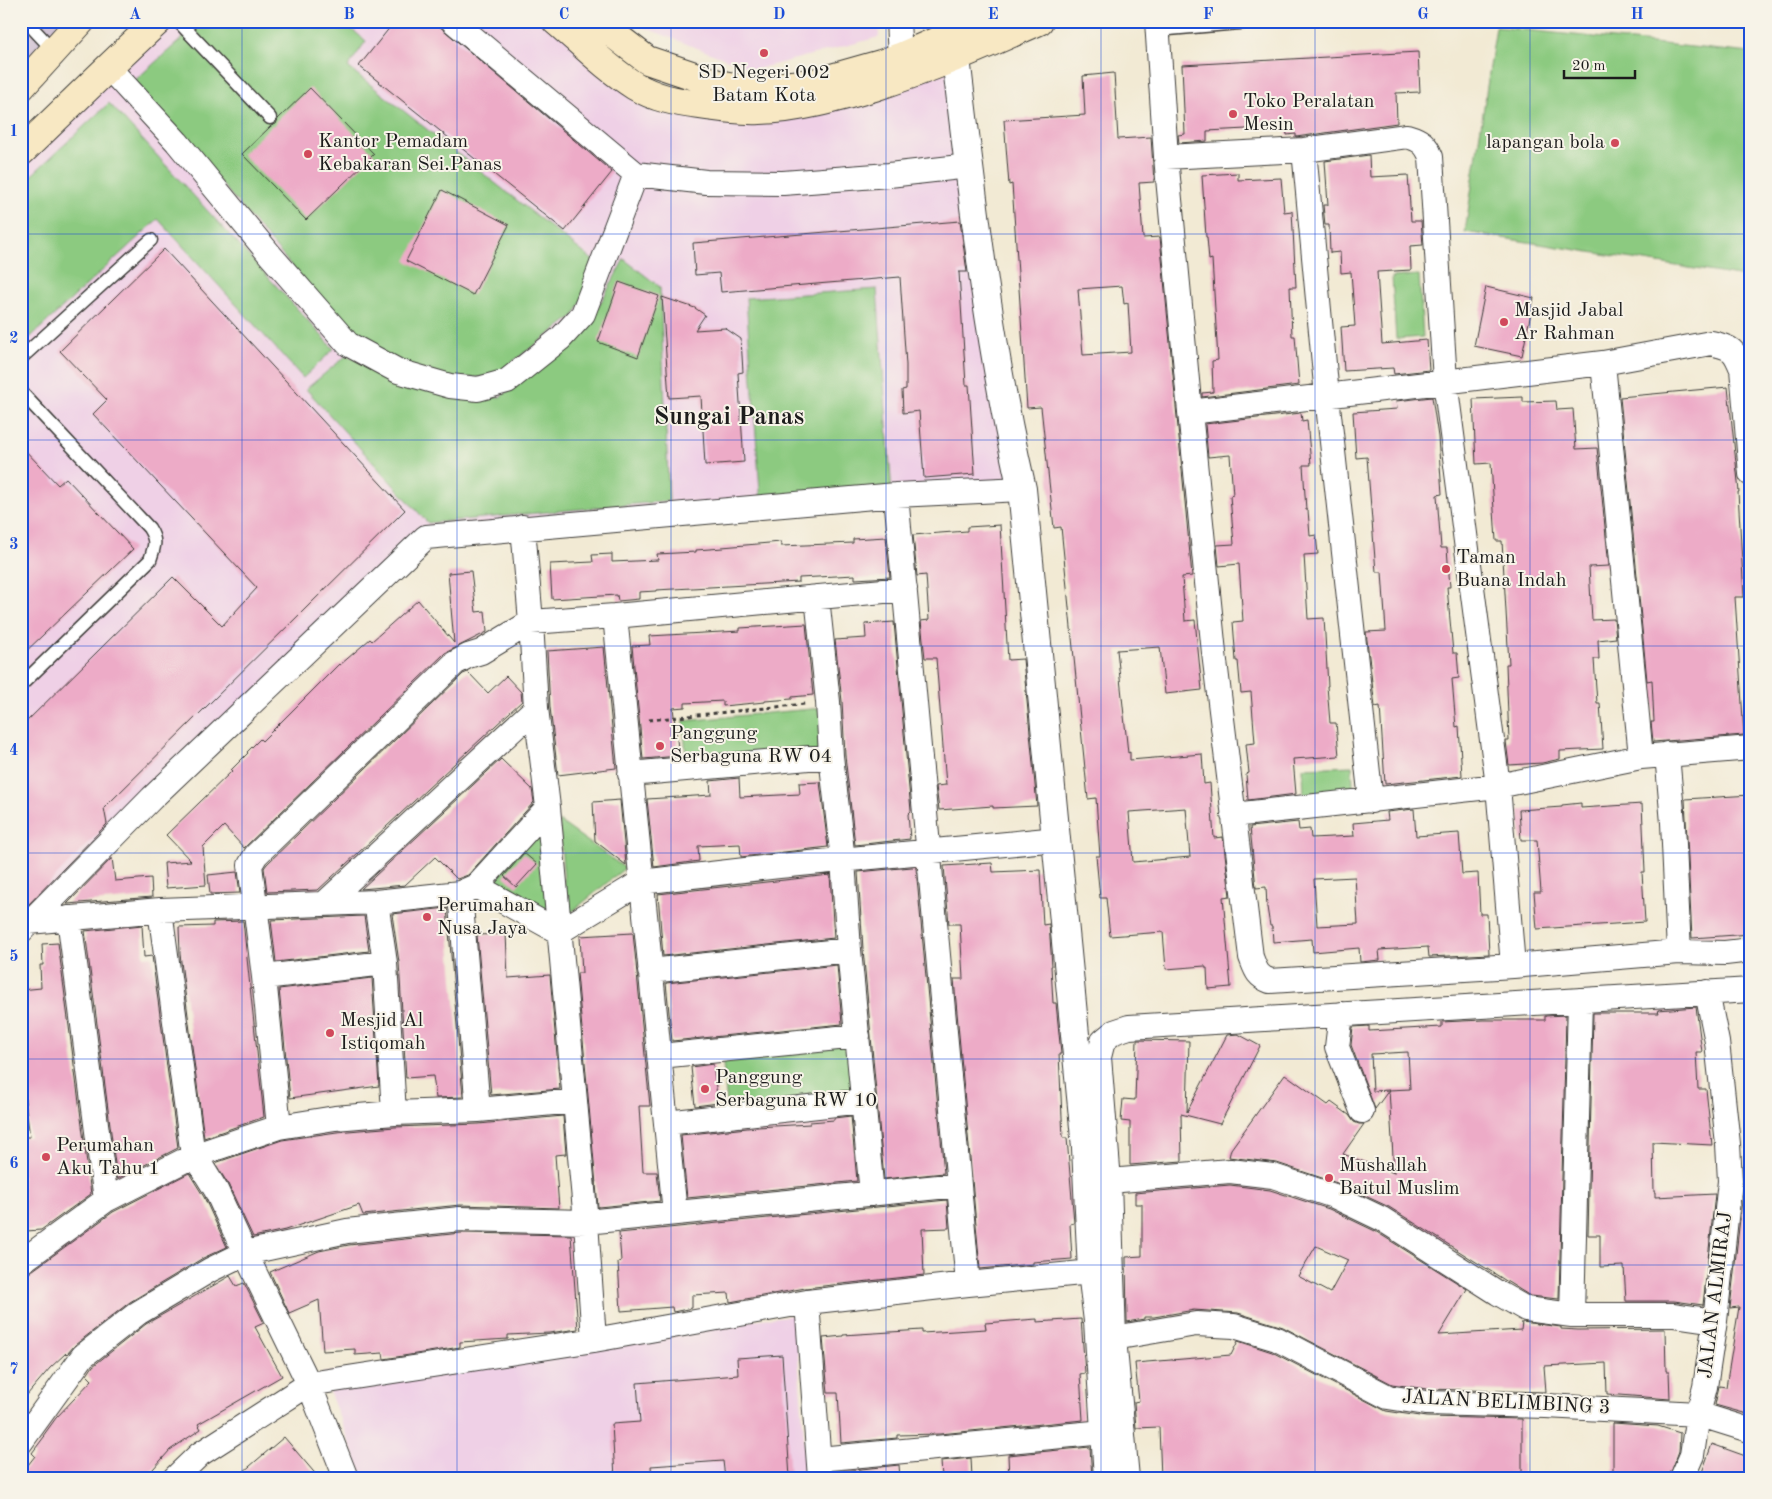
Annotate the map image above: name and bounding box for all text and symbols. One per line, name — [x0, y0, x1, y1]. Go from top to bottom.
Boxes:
text: A — [129, 7, 141, 23]
text: B — [343, 7, 355, 23]
text: C — [559, 7, 569, 23]
text: D — [773, 7, 785, 23]
text: E — [987, 7, 999, 23]
text: F — [1203, 7, 1214, 23]
text: G — [1417, 7, 1429, 23]
text: H — [1630, 7, 1644, 23]
marker: SD Negeri 002 Batam Kota — [758, 47, 770, 59]
scale bar — [1564, 48, 1636, 80]
text: 20 m — [1572, 59, 1606, 74]
place label: SD Negeri 002 Batam Kota — [698, 63, 830, 106]
place label: Toko Peralatan Mesin — [1243, 92, 1375, 135]
marker: Toko Peralatan Mesin — [1227, 108, 1239, 120]
text: 1 — [9, 124, 19, 140]
place label: Kantor Pemadam Kebakaran Sei.Panas — [318, 132, 502, 175]
place label: lapangan bola — [1486, 133, 1605, 153]
marker: lapangan bola — [1609, 137, 1621, 149]
marker: Kantor Pemadam Kebakaran Sei.Panas — [302, 148, 314, 160]
place label: Masjid Jabal Ar Rahman — [1514, 301, 1623, 344]
marker: Masjid Jabal Ar Rahman — [1498, 316, 1510, 328]
text: 2 — [9, 331, 19, 347]
district label: Sungai Panas — [654, 405, 804, 430]
text: 3 — [9, 537, 19, 553]
place label: Taman Buana Indah — [1456, 548, 1567, 591]
marker: Taman Buana Indah — [1440, 563, 1452, 575]
place label: Panggung Serbaguna RW 04 — [670, 724, 832, 767]
marker: Panggung Serbaguna RW 04 — [654, 740, 666, 752]
text: 4 — [9, 743, 19, 759]
place label: Perumahan Nusa Jaya — [437, 896, 535, 939]
marker: Perumahan Nusa Jaya — [421, 911, 433, 923]
text: 5 — [9, 949, 19, 965]
place label: Mesjid Al Istiqomah — [340, 1011, 426, 1054]
marker: Mesjid Al Istiqomah — [324, 1027, 336, 1039]
place label: Panggung Serbaguna RW 10 — [715, 1068, 877, 1111]
marker: Panggung Serbaguna RW 10 — [699, 1083, 711, 1095]
place label: Perumahan Aku Tahu 1 — [56, 1136, 160, 1179]
marker: Perumahan Aku Tahu 1 — [40, 1151, 52, 1163]
text: 6 — [9, 1156, 19, 1172]
place label: Mushallah Baitul Muslim — [1339, 1156, 1460, 1199]
marker: Mushallah Baitul Muslim — [1323, 1172, 1335, 1184]
street label: JALAN ALMIRAJ — [1696, 1210, 1736, 1380]
text: 7 — [9, 1362, 19, 1378]
street label: JALAN BELIMBING 3 — [1401, 1388, 1611, 1418]

